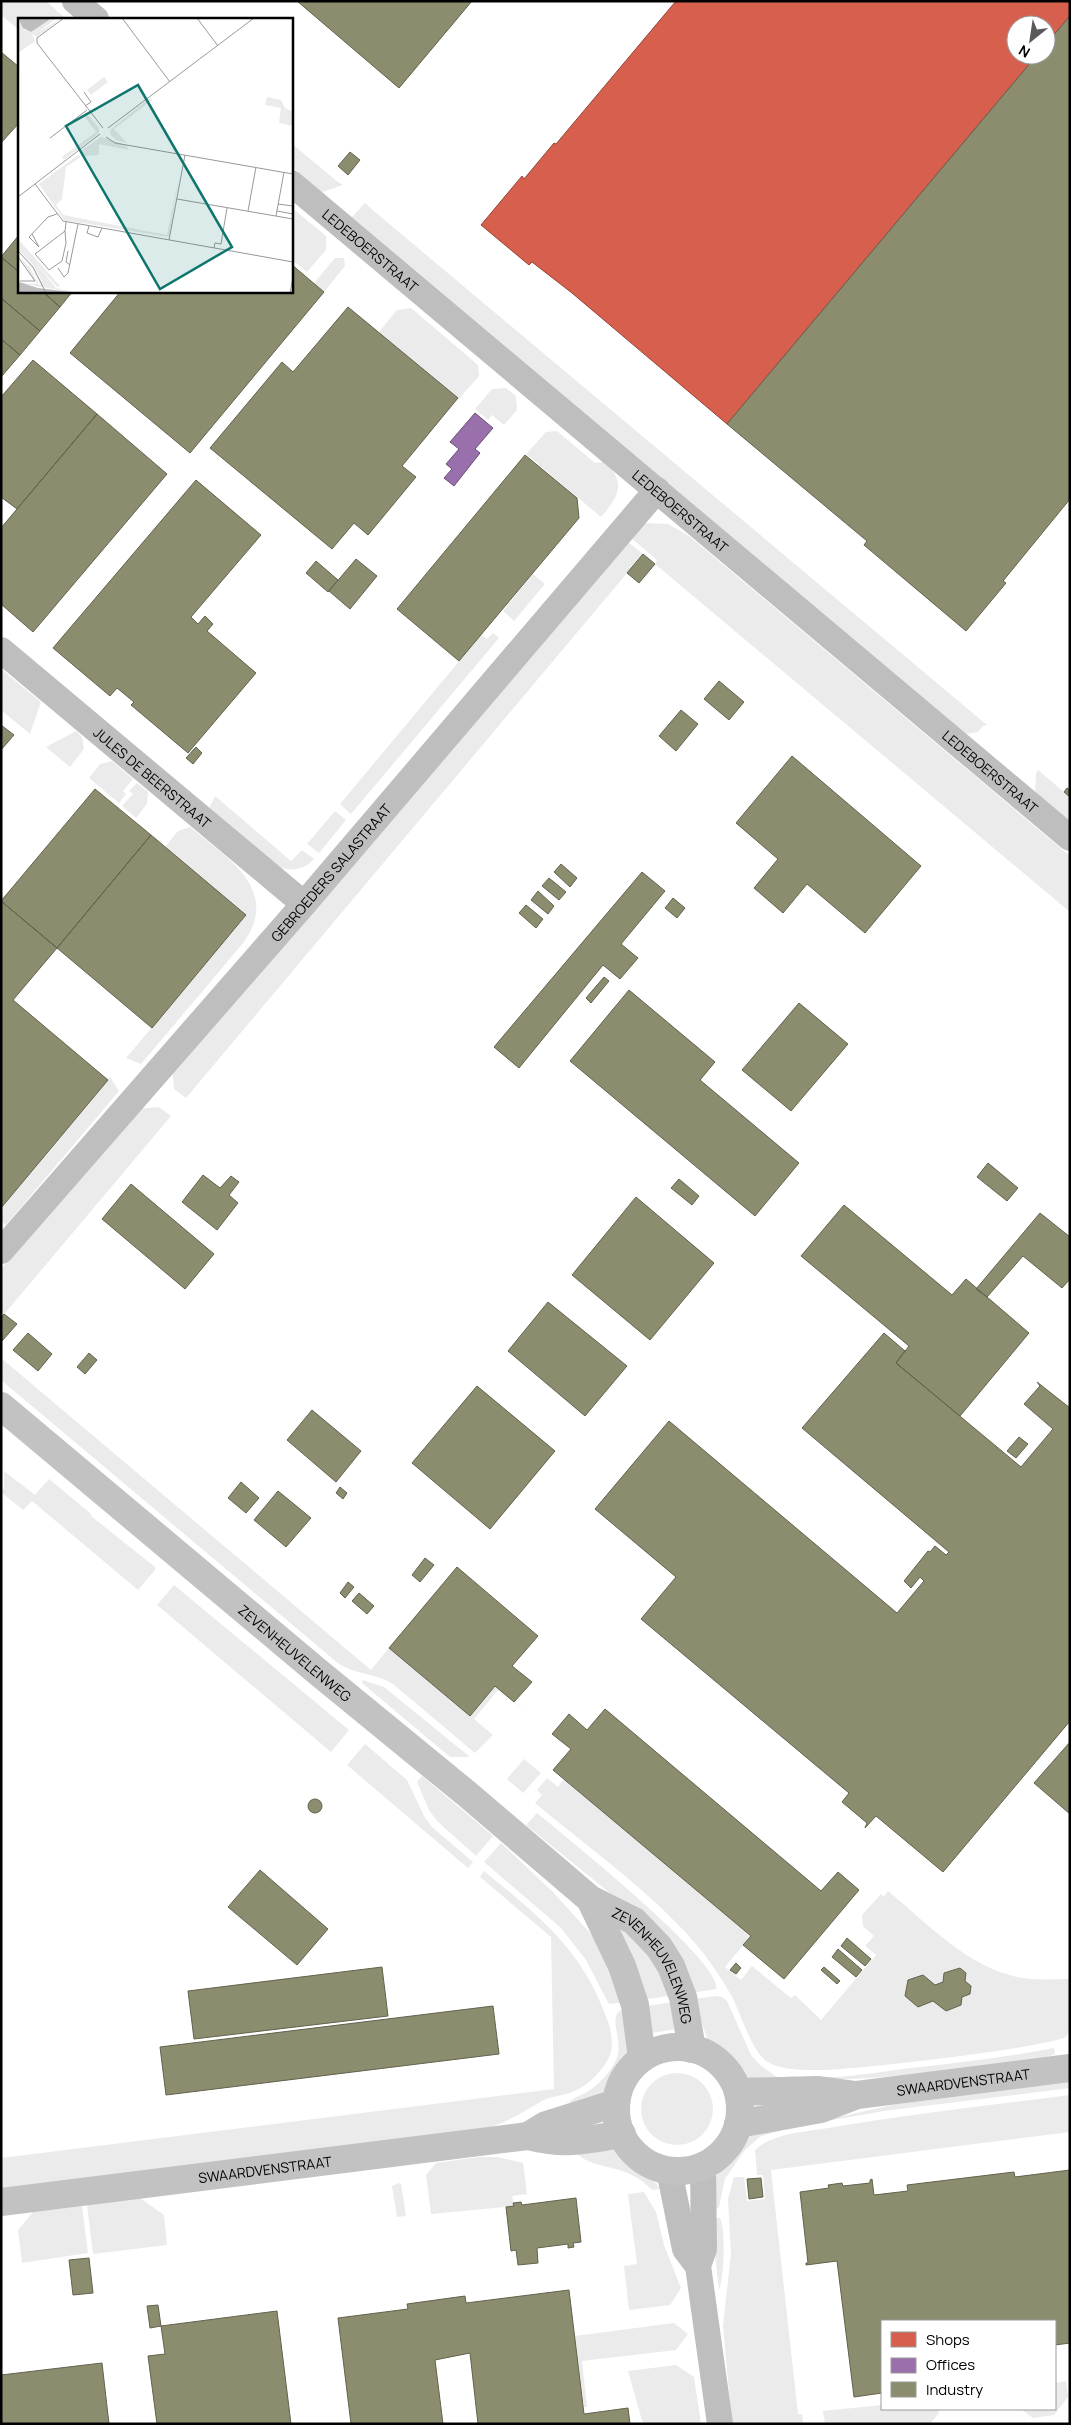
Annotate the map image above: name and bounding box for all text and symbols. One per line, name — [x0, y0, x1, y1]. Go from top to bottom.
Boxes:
north arrow — [1006, 15, 1056, 65]
inset map — [18, 18, 292, 292]
text: N — [1015, 41, 1033, 62]
street label: LEDEBOERSTRAAT — [319, 204, 423, 296]
street label: LEDEBOERSTRAAT — [629, 465, 733, 557]
street label: JULES DE BEERSTRAAT — [90, 722, 216, 832]
street label: LEDEBOERSTRAAT — [939, 725, 1043, 817]
street label: GEBROEDERS SALASTRAAT — [266, 799, 396, 945]
street label: ZEVENHEUVELENWEG — [235, 1600, 356, 1705]
street label: ZEVENHEUVELENWEG — [609, 1902, 697, 2025]
street label: SWAARDVENSTRAAT — [895, 2064, 1032, 2099]
street label: SWAARDVENSTRAAT — [197, 2151, 333, 2187]
legend — [881, 2320, 1056, 2410]
text: Shops — [926, 2329, 970, 2350]
text: Offices — [926, 2354, 975, 2375]
text: Industry — [926, 2379, 983, 2400]

